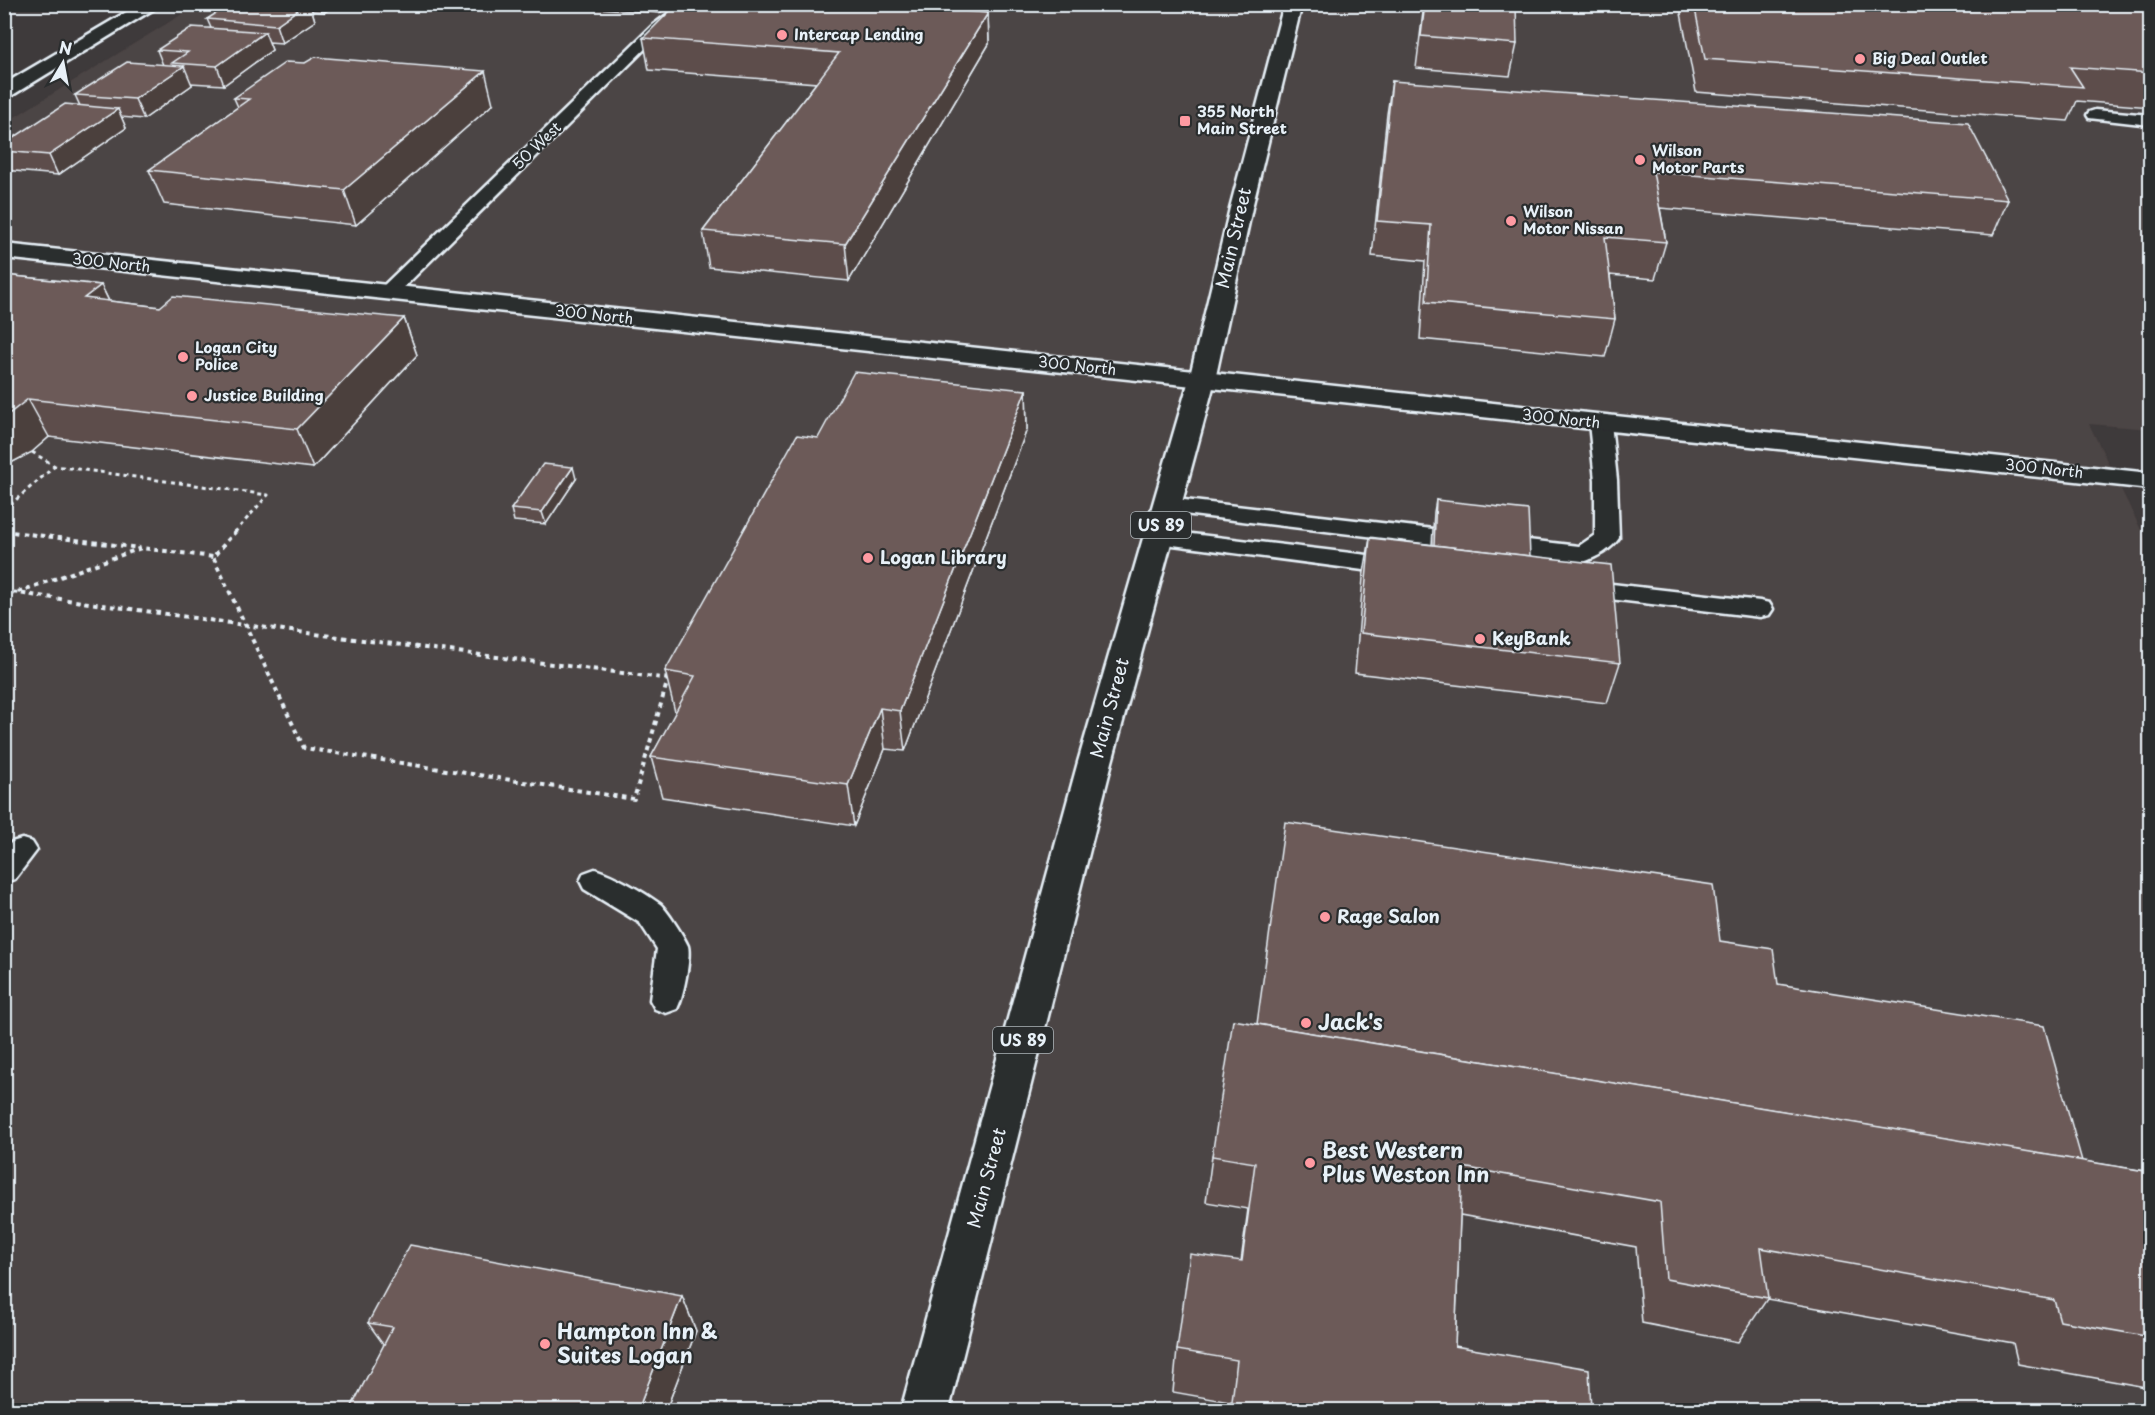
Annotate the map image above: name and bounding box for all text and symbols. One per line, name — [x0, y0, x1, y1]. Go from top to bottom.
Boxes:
place label: Intercap Lending — [794, 22, 923, 45]
marker: Intercap Lending — [775, 28, 789, 42]
north arrow — [33, 33, 93, 93]
text: N — [57, 34, 74, 60]
place label: Big Deal Outlet — [1872, 46, 1988, 69]
marker: Big Deal Outlet — [1853, 52, 1867, 66]
place label: 355 North Main Street — [1197, 99, 1287, 139]
marker: 355 North Main Street — [1178, 114, 1192, 128]
street label: 50 West — [506, 116, 566, 174]
place label: Wilson Motor Parts — [1652, 138, 1744, 178]
marker: Wilson Motor Parts — [1633, 153, 1647, 167]
street label: Main Street — [1208, 185, 1257, 291]
place label: Wilson Motor Nissan — [1523, 199, 1623, 239]
marker: Wilson Motor Nissan — [1504, 214, 1518, 228]
street label: 300 North — [71, 246, 152, 277]
street label: 300 North — [554, 298, 635, 329]
place label: Logan City Police — [195, 335, 278, 375]
street label: 300 North — [1037, 349, 1118, 380]
marker: Logan City Police — [176, 350, 190, 364]
place label: Justice Building — [204, 383, 324, 406]
marker: Justice Building — [185, 389, 199, 403]
street label: 300 North — [1521, 402, 1602, 433]
street label: 300 North — [2004, 452, 2085, 483]
road number: US 89 — [1131, 512, 1191, 538]
place label: Logan Library — [880, 543, 1007, 570]
marker: Logan Library — [861, 551, 875, 565]
place label: KeyBank — [1492, 624, 1571, 651]
marker: KeyBank — [1473, 632, 1487, 646]
street label: Main Street — [1082, 655, 1135, 761]
place label: Rage Salon — [1337, 902, 1440, 929]
marker: Rage Salon — [1318, 910, 1332, 924]
place label: Jack's — [1318, 1005, 1383, 1037]
marker: Jack's — [1299, 1016, 1313, 1030]
road number: US 89 — [993, 1027, 1053, 1053]
street label: Main Street — [959, 1125, 1012, 1231]
place label: Best Western Plus Weston Inn — [1322, 1133, 1489, 1189]
marker: Best Western Plus Weston Inn — [1303, 1156, 1317, 1170]
place label: Hampton Inn & Suites Logan — [557, 1314, 718, 1370]
marker: Hampton Inn & Suites Logan — [538, 1337, 552, 1351]

